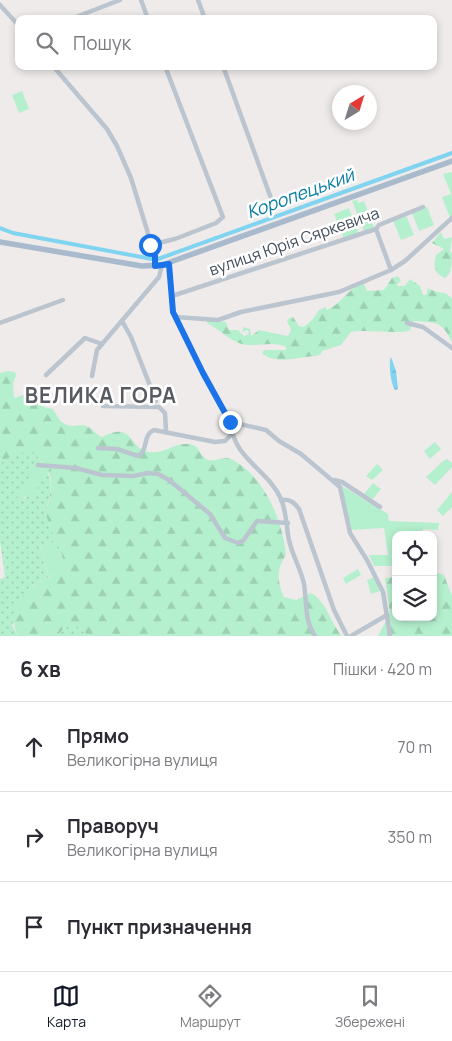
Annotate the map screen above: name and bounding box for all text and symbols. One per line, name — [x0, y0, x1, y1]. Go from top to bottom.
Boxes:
search box — [15, 15, 437, 70]
icon: search — [33, 29, 61, 57]
text: Пошук — [73, 30, 131, 56]
north arrow — [332, 85, 377, 130]
water label: Коропецький — [243, 162, 359, 224]
street label: вулиця Юрія Сяркевича — [206, 201, 382, 281]
route start — [139, 234, 162, 257]
district label: ВЕЛИКА ГОРА — [25, 381, 177, 409]
route end — [219, 411, 242, 434]
map controls — [392, 531, 437, 621]
button: locate — [392, 531, 437, 576]
button: layers — [392, 576, 437, 621]
text: 6 хв — [20, 655, 61, 683]
text: Пішки · 420 m — [333, 658, 432, 680]
text: Прямо — [67, 723, 129, 749]
icon: ahead — [20, 733, 48, 761]
text: 70 m — [397, 736, 432, 758]
text: Великогірна вулиця — [67, 749, 218, 771]
text: Праворуч — [67, 813, 159, 839]
icon: right — [20, 823, 48, 851]
text: 350 m — [387, 826, 432, 848]
text: Великогірна вулиця — [67, 839, 218, 861]
icon: arrive — [20, 913, 48, 941]
text: Пункт призначення — [67, 914, 252, 940]
tab: Карта — [47, 982, 86, 1031]
tab: Маршрут — [180, 982, 241, 1031]
tab: Збережені — [335, 982, 405, 1031]

